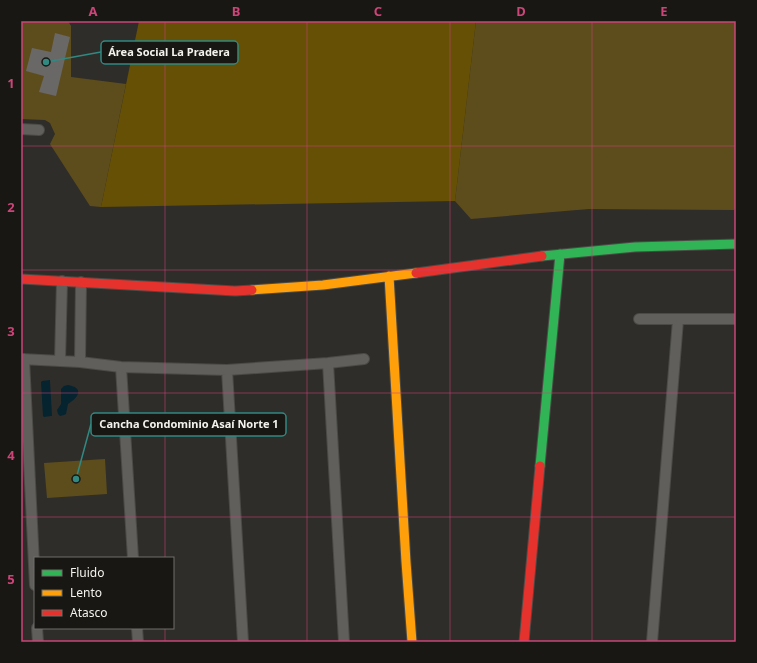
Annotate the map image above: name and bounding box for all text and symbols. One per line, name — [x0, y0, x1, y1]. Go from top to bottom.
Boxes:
text: A — [89, 2, 98, 20]
text: B — [232, 2, 240, 20]
text: C — [374, 2, 382, 20]
text: D — [516, 2, 526, 20]
text: E — [660, 2, 668, 20]
callout: Área Social La Pradera — [101, 41, 238, 64]
text: Área Social La Pradera — [108, 44, 230, 59]
text: 1 — [7, 74, 15, 92]
text: 2 — [7, 198, 15, 216]
text: 3 — [7, 322, 15, 340]
callout: Cancha Condominio Asaí Norte 1 — [91, 413, 286, 436]
text: Cancha Condominio Asaí Norte 1 — [99, 416, 279, 431]
text: 4 — [7, 446, 15, 464]
legend — [34, 557, 174, 629]
text: Fluido — [70, 564, 104, 581]
text: 5 — [7, 570, 15, 588]
text: Lento — [70, 584, 102, 601]
text: Atasco — [70, 604, 108, 621]

